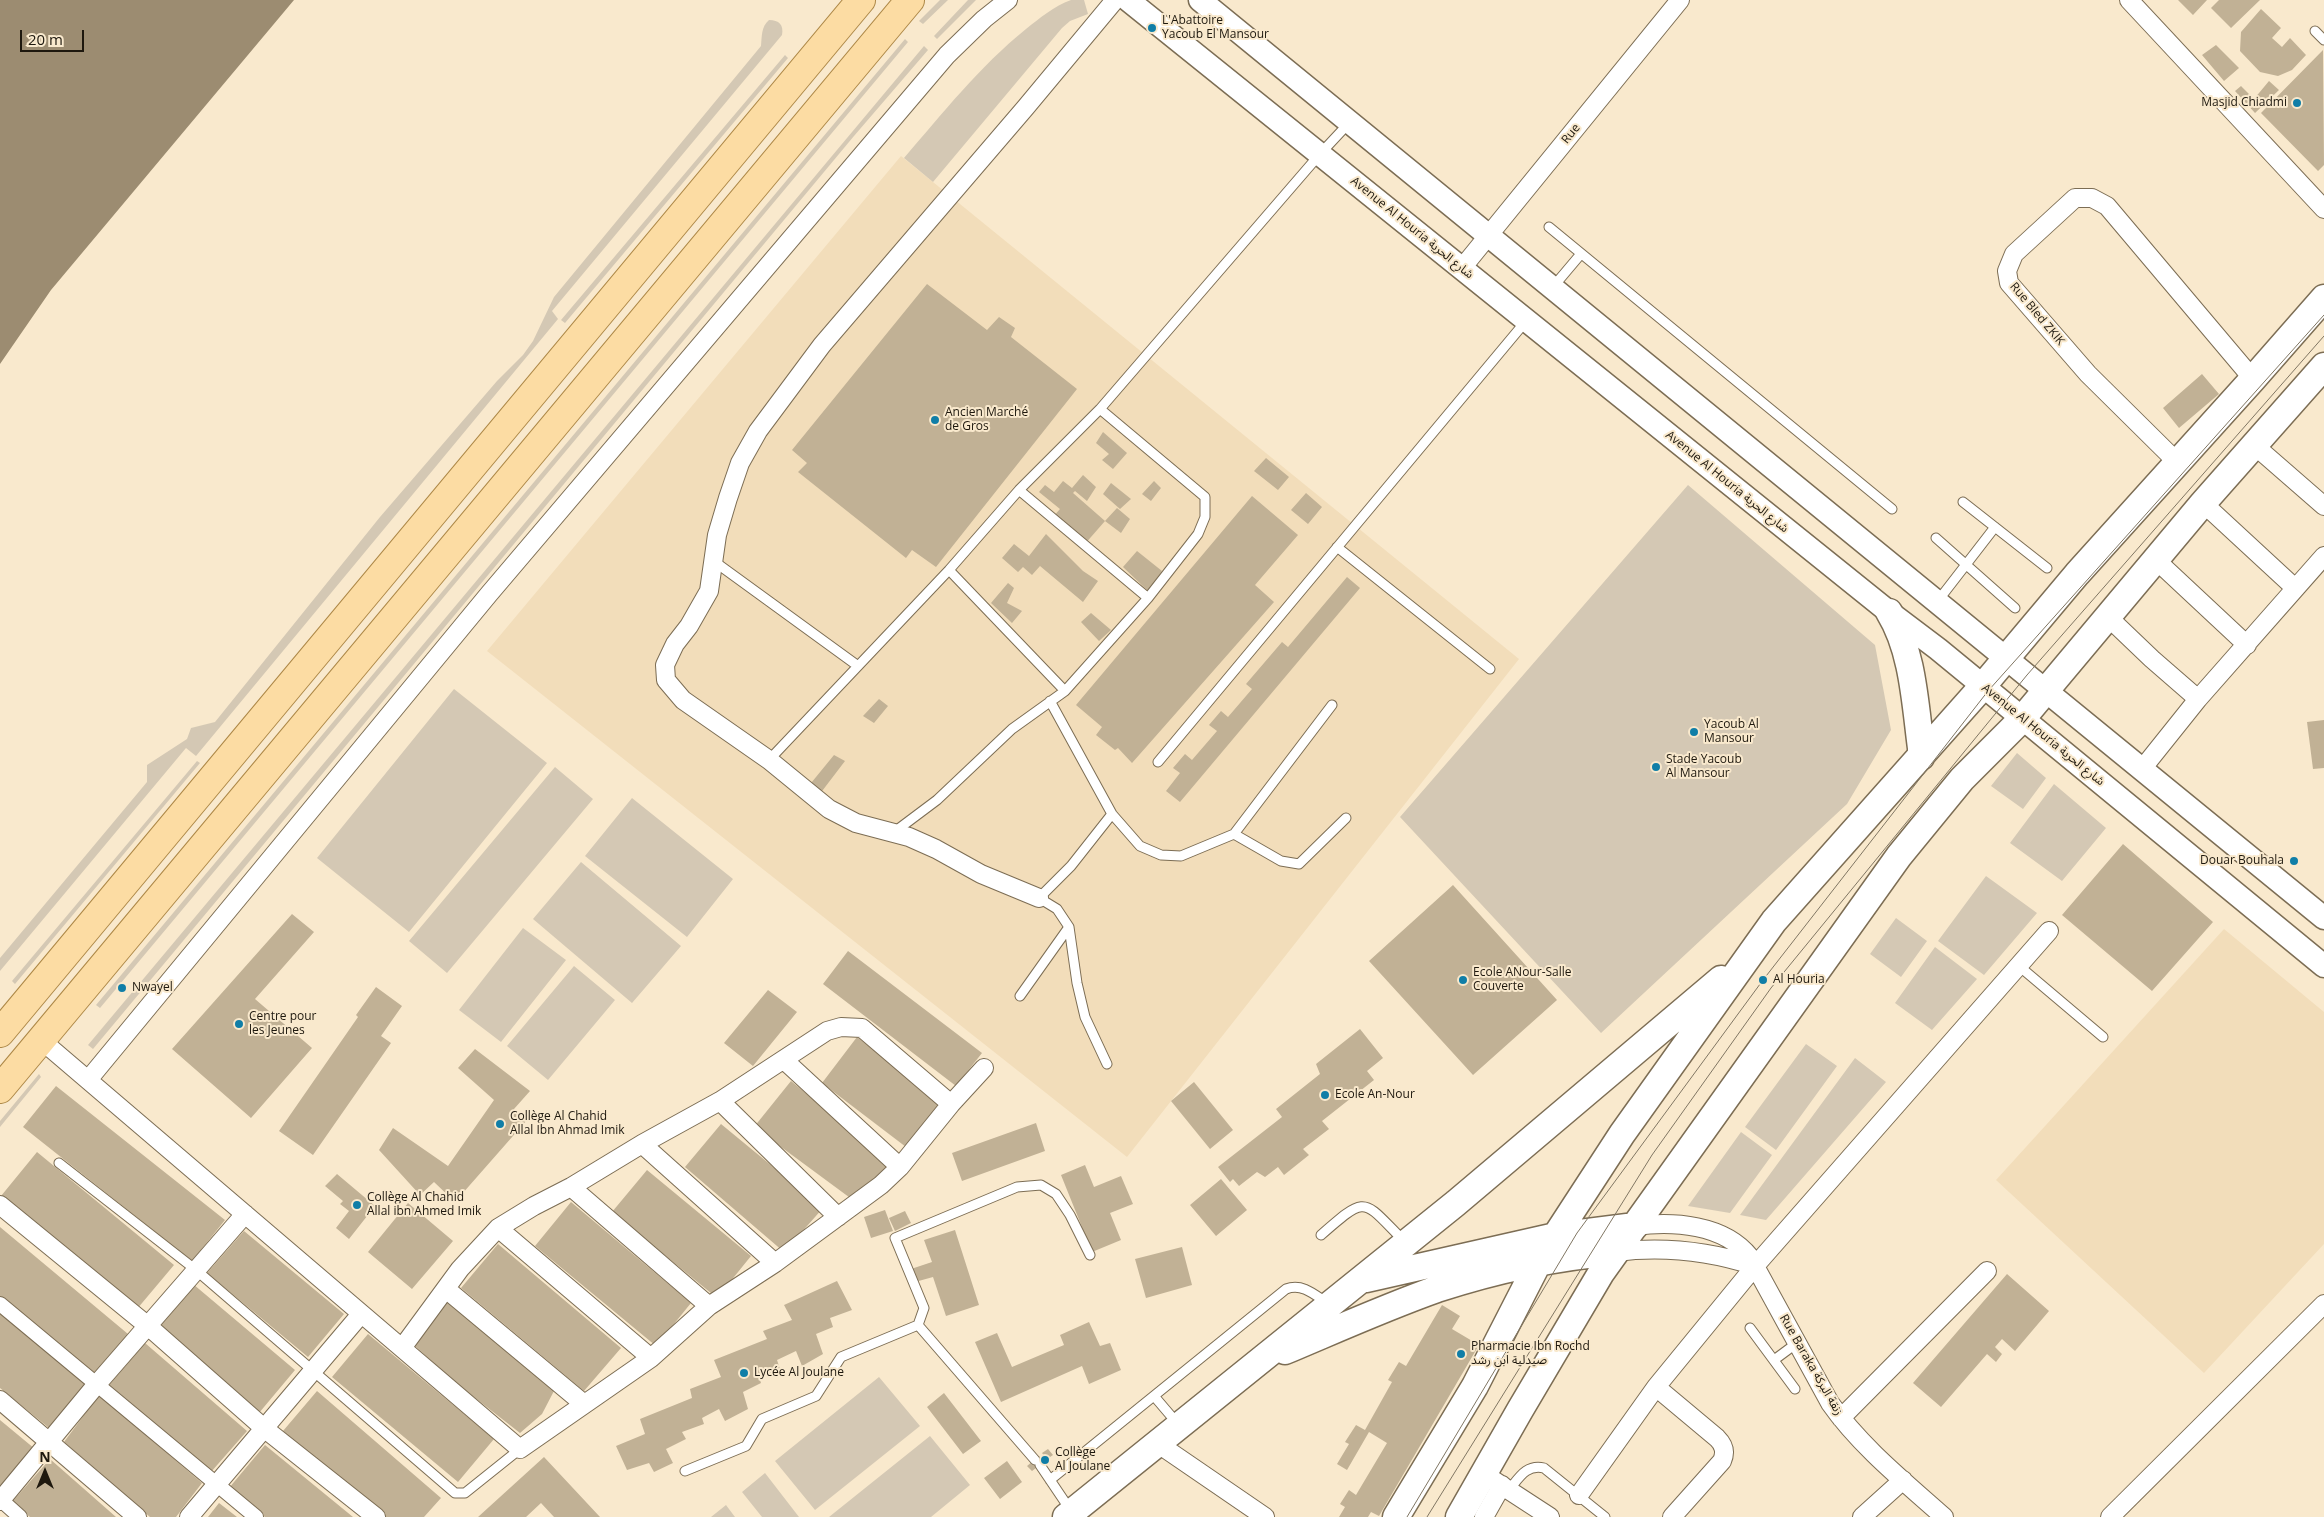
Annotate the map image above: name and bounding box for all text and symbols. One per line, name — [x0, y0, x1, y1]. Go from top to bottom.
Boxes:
place label: L'Abattoire Yacoub El Mansour — [1162, 14, 1269, 42]
scale bar — [22, 20, 86, 52]
marker: L'Abattoire Yacoub El Mansour — [1146, 22, 1158, 34]
text: 20 m — [28, 29, 63, 49]
place label: Masjid Chiadmi — [2201, 96, 2287, 110]
marker: Masjid Chiadmi — [2291, 97, 2303, 109]
street label: Rue — [1559, 121, 1583, 147]
street label: Avenue Al Houria شارع الحرية — [1348, 174, 1476, 282]
street label: Rue Bled ZKIK — [2007, 280, 2067, 348]
place label: Ancien Marché de Gros — [945, 406, 1028, 434]
marker: Ancien Marché de Gros — [929, 414, 941, 426]
street label: Avenue Al Houria شارع الحرية — [1663, 428, 1791, 536]
street label: Avenue Al Houria شارع الحرية — [1979, 681, 2107, 789]
place label: Yacoub Al Mansour — [1704, 718, 1759, 746]
marker: Yacoub Al Mansour — [1688, 726, 1700, 738]
place label: Stade Yacoub Al Mansour — [1666, 753, 1742, 781]
marker: Stade Yacoub Al Mansour — [1650, 761, 1662, 773]
place label: Douar Bouhala — [2200, 854, 2284, 868]
marker: Douar Bouhala — [2288, 855, 2300, 867]
place label: Ecole ANour-Salle Couverte — [1473, 966, 1572, 994]
place label: Al Houria — [1773, 973, 1825, 987]
marker: Ecole ANour-Salle Couverte — [1457, 974, 1469, 986]
marker: Al Houria — [1757, 974, 1769, 986]
place label: Nwayel — [132, 981, 173, 995]
marker: Nwayel — [116, 982, 128, 994]
place label: Centre pour les Jeunes — [249, 1010, 317, 1038]
marker: Centre pour les Jeunes — [233, 1018, 245, 1030]
place label: Ecole An-Nour — [1335, 1088, 1415, 1102]
marker: Ecole An-Nour — [1319, 1089, 1331, 1101]
place label: Collège Al Chahid Allal Ibn Ahmad Imik — [510, 1110, 625, 1138]
marker: Collège Al Chahid Allal Ibn Ahmad Imik — [494, 1118, 506, 1130]
place label: Collège Al Chahid Allal ibn Ahmed Imik — [367, 1191, 481, 1219]
marker: Collège Al Chahid Allal ibn Ahmed Imik — [351, 1199, 363, 1211]
street label: Rue Baraka زنقة البركة — [1776, 1312, 1846, 1418]
place label: Pharmacie Ibn Rochd صيدلية ابن رشد — [1471, 1340, 1590, 1368]
marker: Pharmacie Ibn Rochd صيدلية ابن رشد — [1455, 1348, 1467, 1360]
place label: Lycée Al Joulane — [754, 1366, 844, 1380]
marker: Lycée Al Joulane — [738, 1367, 750, 1379]
place label: Collège Al Joulane — [1055, 1446, 1110, 1474]
north arrow — [20, 1447, 70, 1497]
text: N — [39, 1447, 51, 1466]
marker: Collège Al Joulane — [1039, 1454, 1051, 1466]

